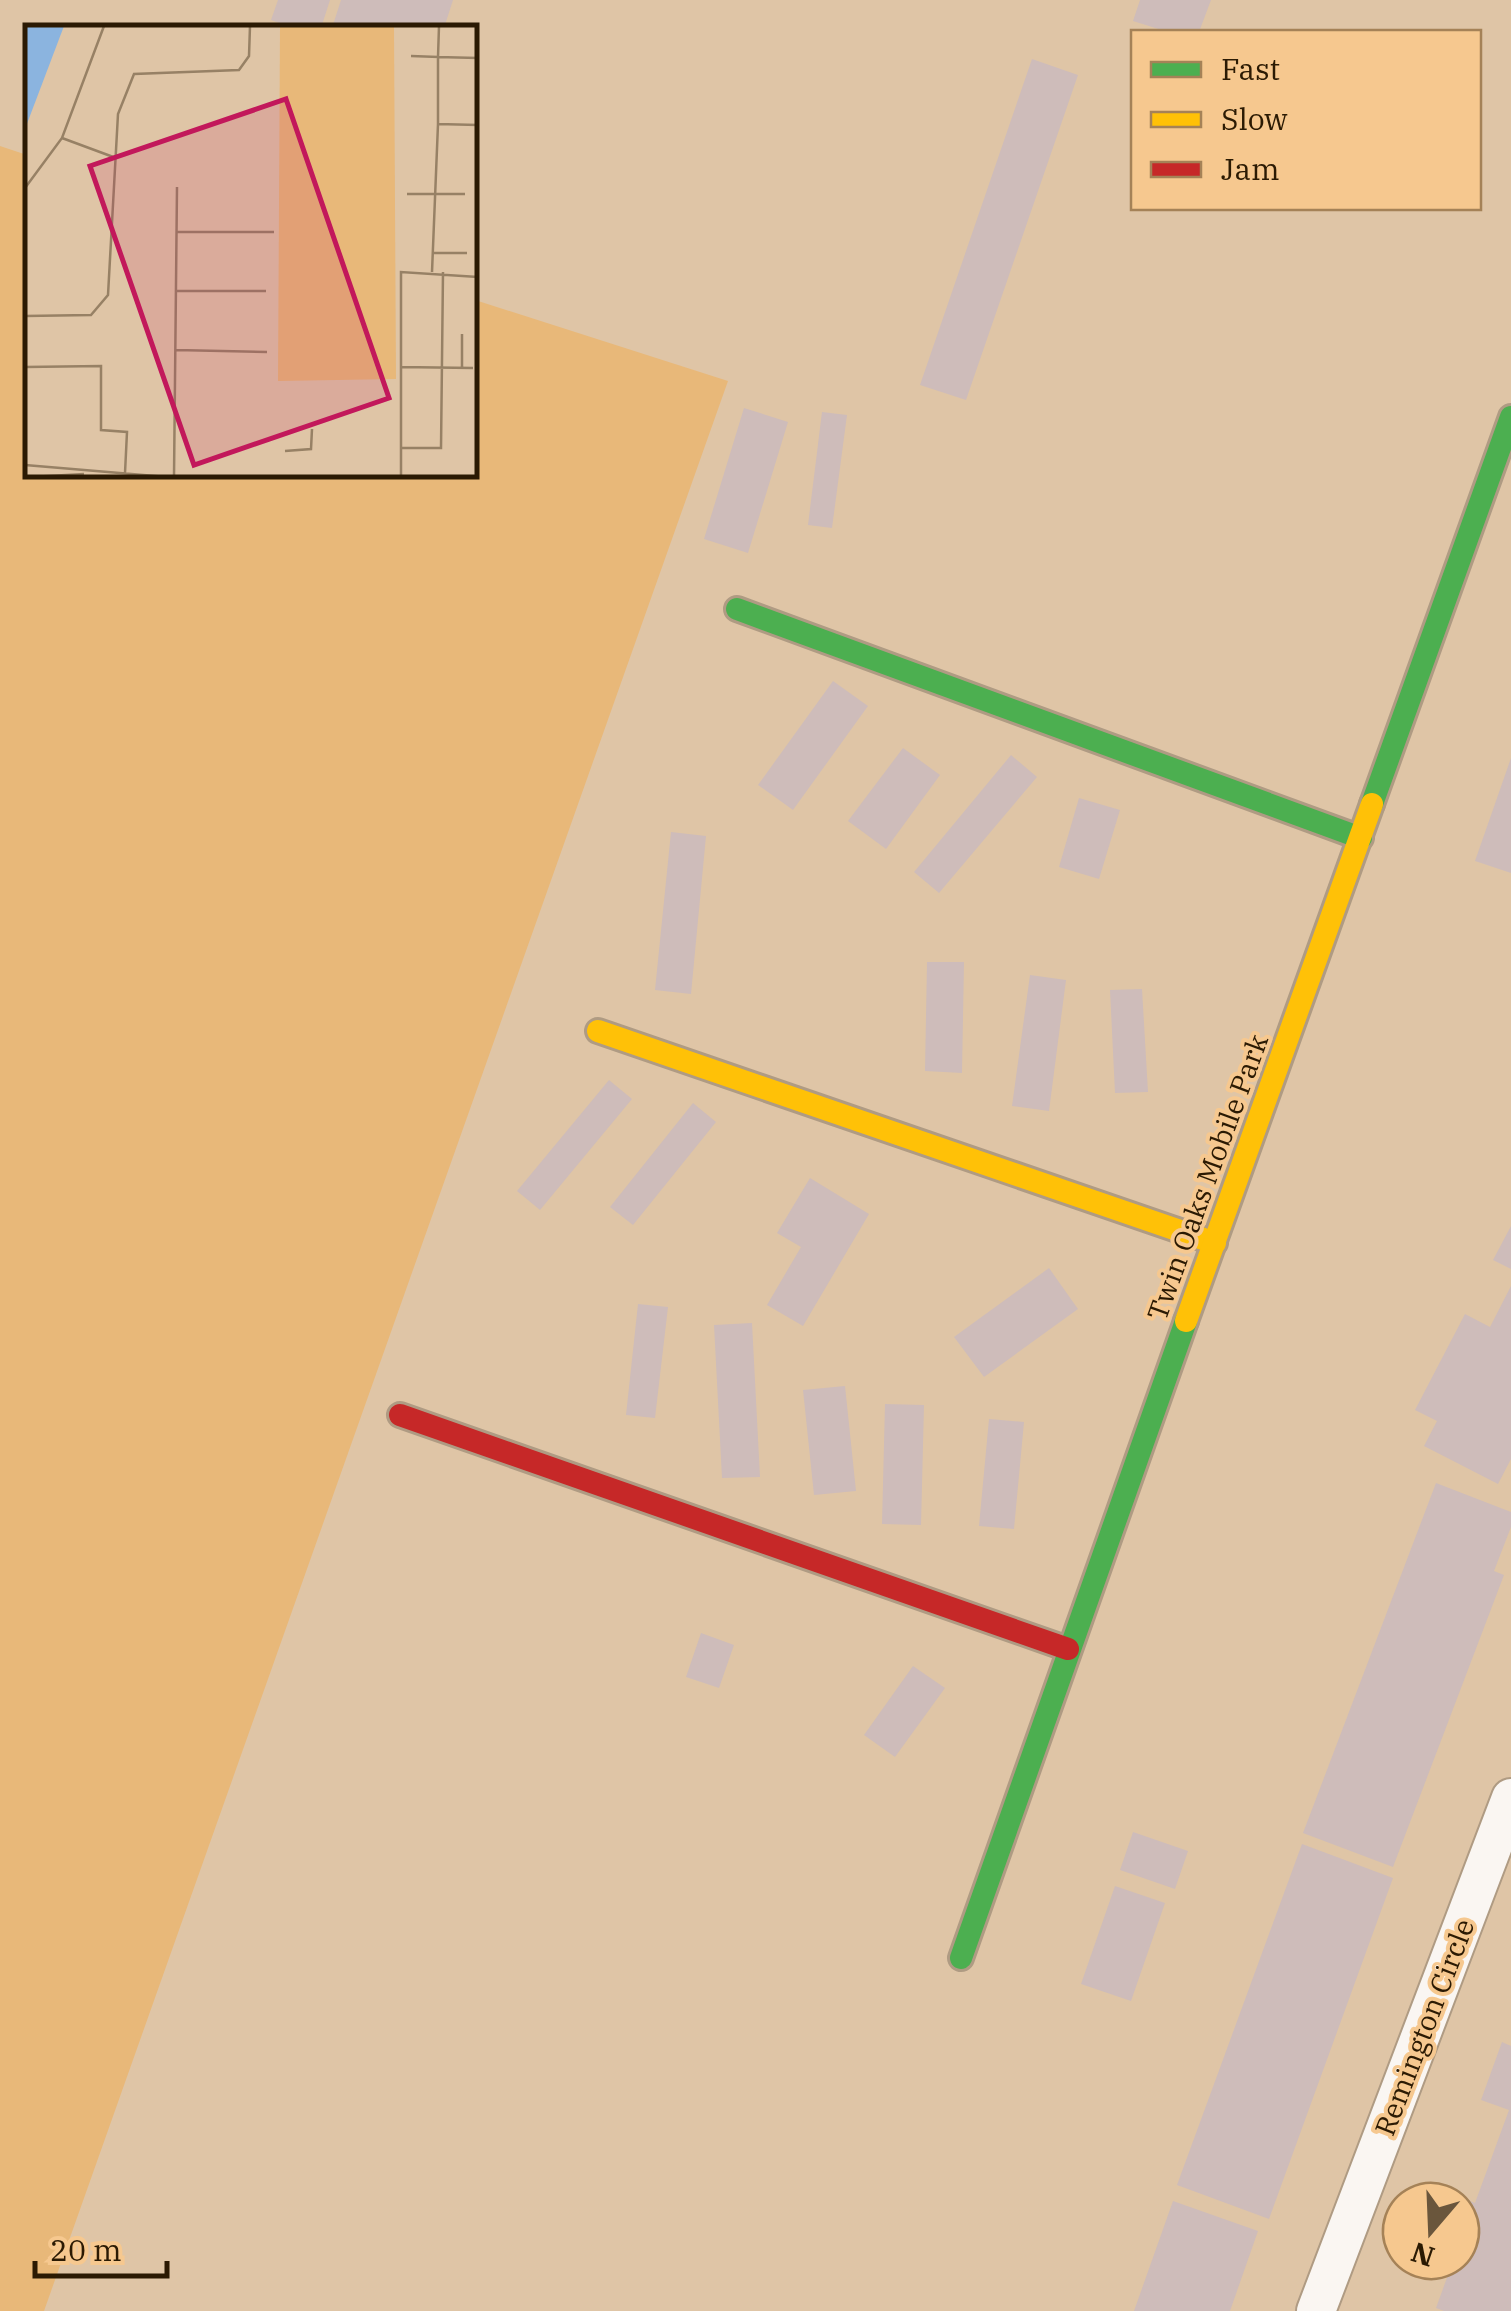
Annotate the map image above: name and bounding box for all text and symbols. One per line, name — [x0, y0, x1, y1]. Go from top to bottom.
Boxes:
inset map — [25, 25, 478, 478]
legend — [1131, 30, 1481, 210]
text: Fast — [1221, 49, 1280, 88]
text: Slow — [1221, 99, 1288, 138]
text: Jam — [1221, 149, 1280, 188]
street label: Twin Oaks Mobile Park — [1138, 1028, 1276, 1325]
street label: Remington Circle — [1366, 1913, 1482, 2141]
north arrow — [1381, 2181, 1481, 2281]
scale bar — [35, 2216, 168, 2278]
text: 20 m — [50, 2230, 122, 2269]
text: N — [1406, 2234, 1439, 2276]

